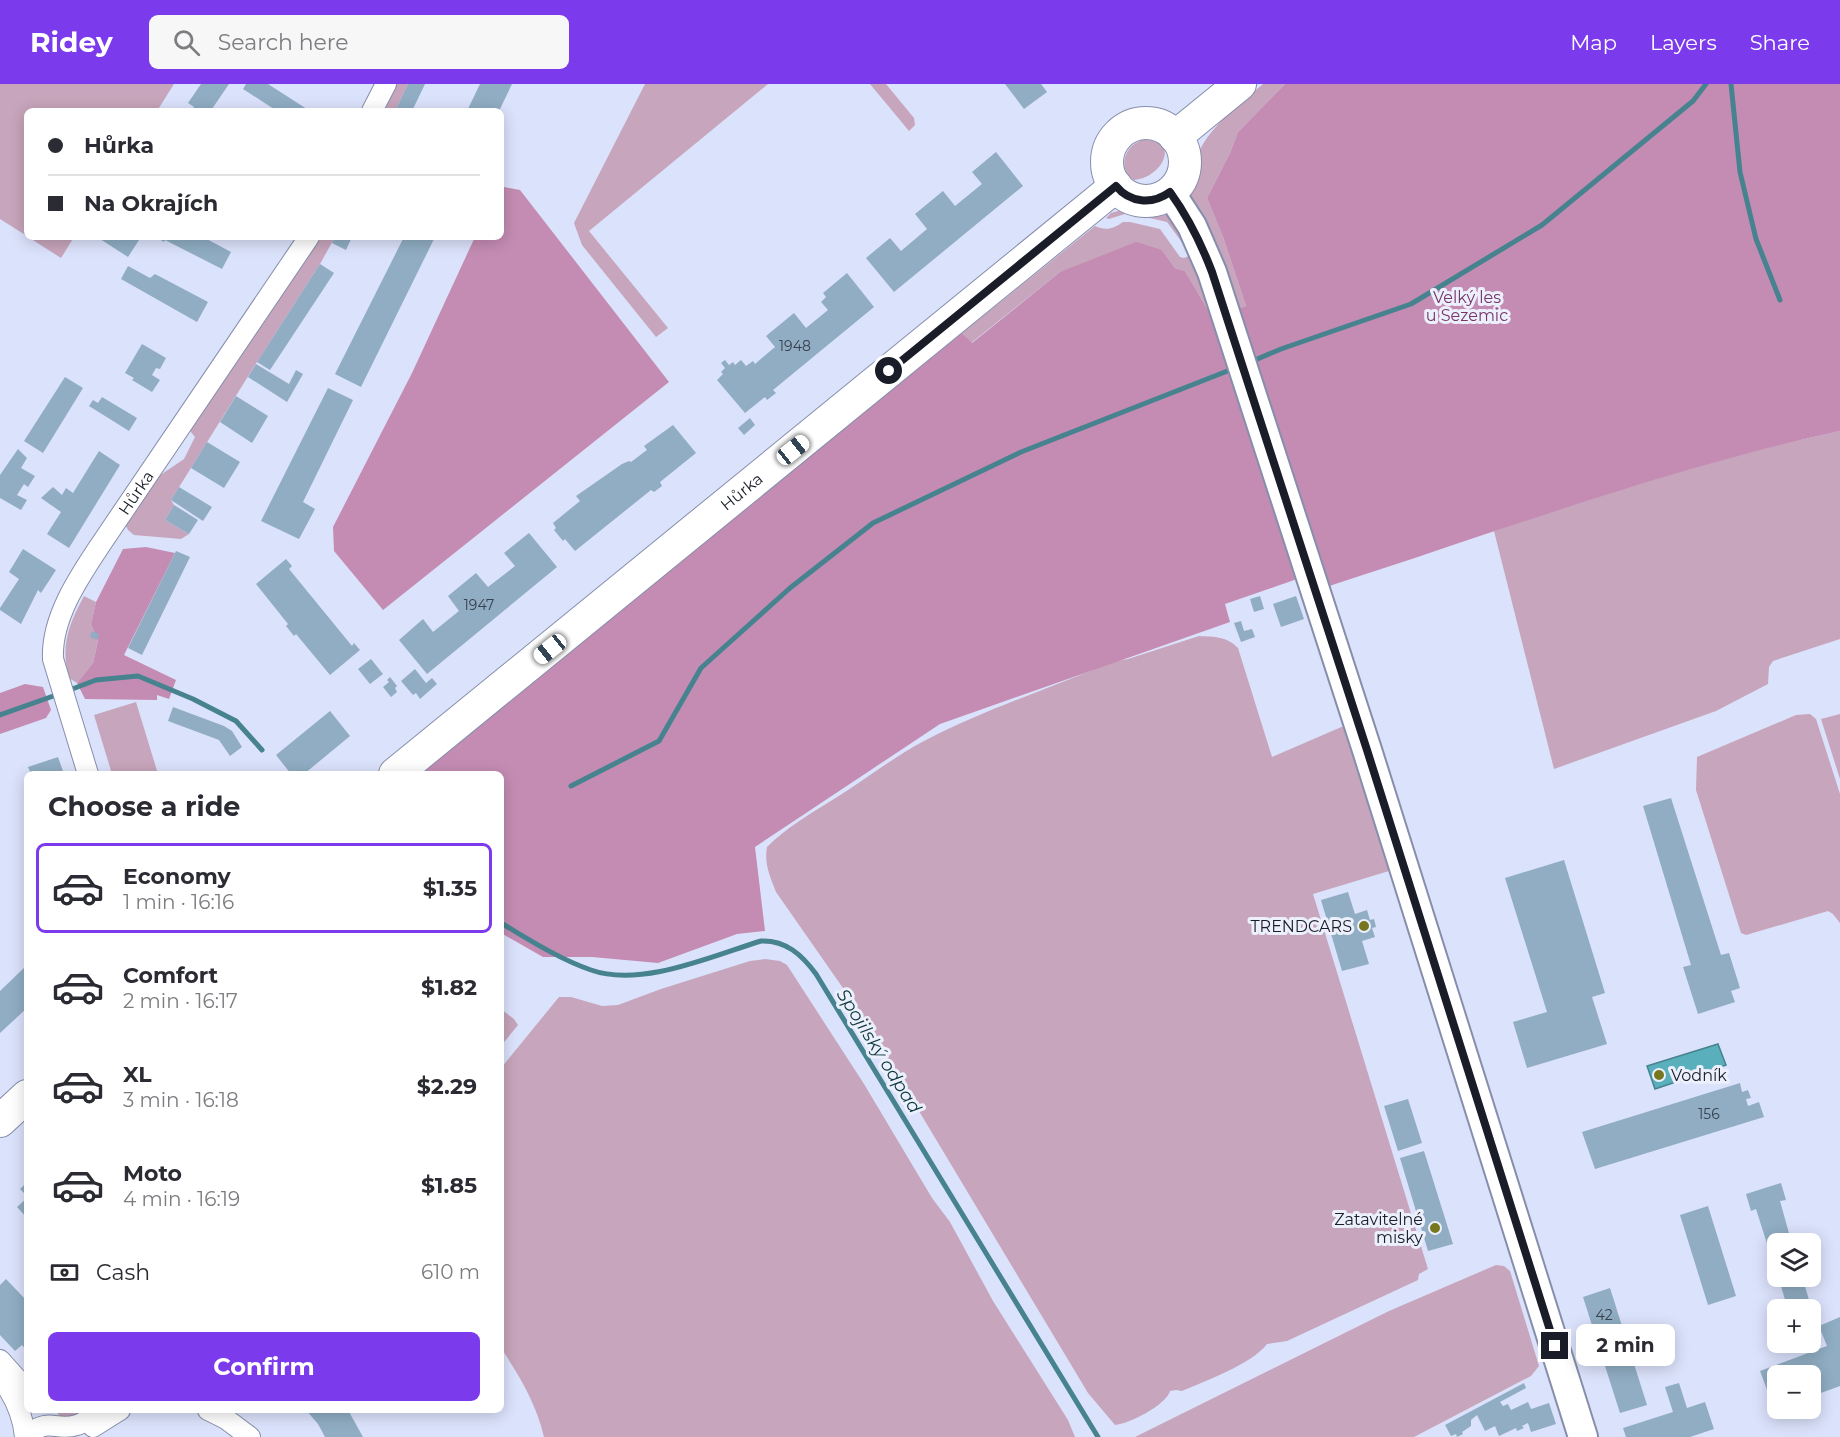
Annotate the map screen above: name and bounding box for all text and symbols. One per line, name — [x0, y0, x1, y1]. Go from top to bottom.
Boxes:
search box — [149, 15, 569, 69]
text: Ridey — [30, 25, 113, 59]
icon: search — [170, 26, 203, 59]
text: Search here — [218, 29, 349, 56]
text: Map — [1570, 30, 1617, 55]
text: Layers — [1650, 30, 1717, 55]
text: Share — [1750, 30, 1810, 55]
text: Hůrka — [84, 132, 154, 159]
text: Na Okrajích — [84, 190, 218, 217]
park label: Velký les u Sezemic — [1426, 288, 1508, 325]
house number: 1948 — [779, 337, 811, 355]
route start — [875, 357, 902, 384]
car — [773, 432, 813, 468]
street label: Hůrka — [115, 467, 158, 518]
street label: Hůrka — [717, 469, 767, 515]
house number: 1947 — [464, 596, 494, 614]
car — [530, 631, 570, 667]
text: Choose a ride — [48, 790, 240, 823]
icon: car — [51, 861, 105, 915]
text: Economy — [123, 863, 231, 890]
text: $1.35 — [423, 875, 477, 902]
text: 1 min · 16:16 — [123, 890, 234, 914]
place label: TRENDCARS — [1250, 917, 1352, 936]
marker: TRENDCARS — [1357, 919, 1371, 933]
icon: car — [51, 960, 105, 1014]
text: Comfort — [123, 962, 218, 989]
text: $1.82 — [421, 974, 477, 1001]
water label: Spojilský odpad — [832, 985, 927, 1118]
text: 2 min · 16:17 — [123, 989, 238, 1013]
icon: car — [51, 1059, 105, 1113]
text: XL — [123, 1061, 152, 1088]
place label: Vodník — [1671, 1066, 1727, 1085]
marker: Vodník — [1652, 1068, 1666, 1082]
text: $2.29 — [417, 1073, 477, 1100]
text: 3 min · 16:18 — [123, 1088, 239, 1112]
house number: 156 — [1698, 1105, 1720, 1123]
icon: car — [51, 1158, 105, 1212]
text: Moto — [123, 1160, 182, 1187]
text: $1.85 — [421, 1172, 477, 1199]
text: 4 min · 16:19 — [123, 1187, 240, 1211]
place label: Zatavitelné misky — [1334, 1210, 1423, 1247]
marker: Zatavitelné misky — [1428, 1221, 1442, 1235]
map controls — [1767, 1233, 1821, 1419]
button: layers — [1767, 1233, 1821, 1287]
icon: cash — [48, 1256, 81, 1289]
text: Cash — [96, 1259, 150, 1286]
text: 610 m — [421, 1260, 480, 1284]
button: + — [1767, 1299, 1821, 1353]
house number: 42 — [1595, 1306, 1613, 1324]
callout: 2 min — [1576, 1325, 1675, 1367]
button: Confirm — [48, 1332, 480, 1401]
route end — [1541, 1332, 1568, 1359]
text: 2 min — [1596, 1333, 1655, 1357]
button: − — [1767, 1365, 1821, 1419]

